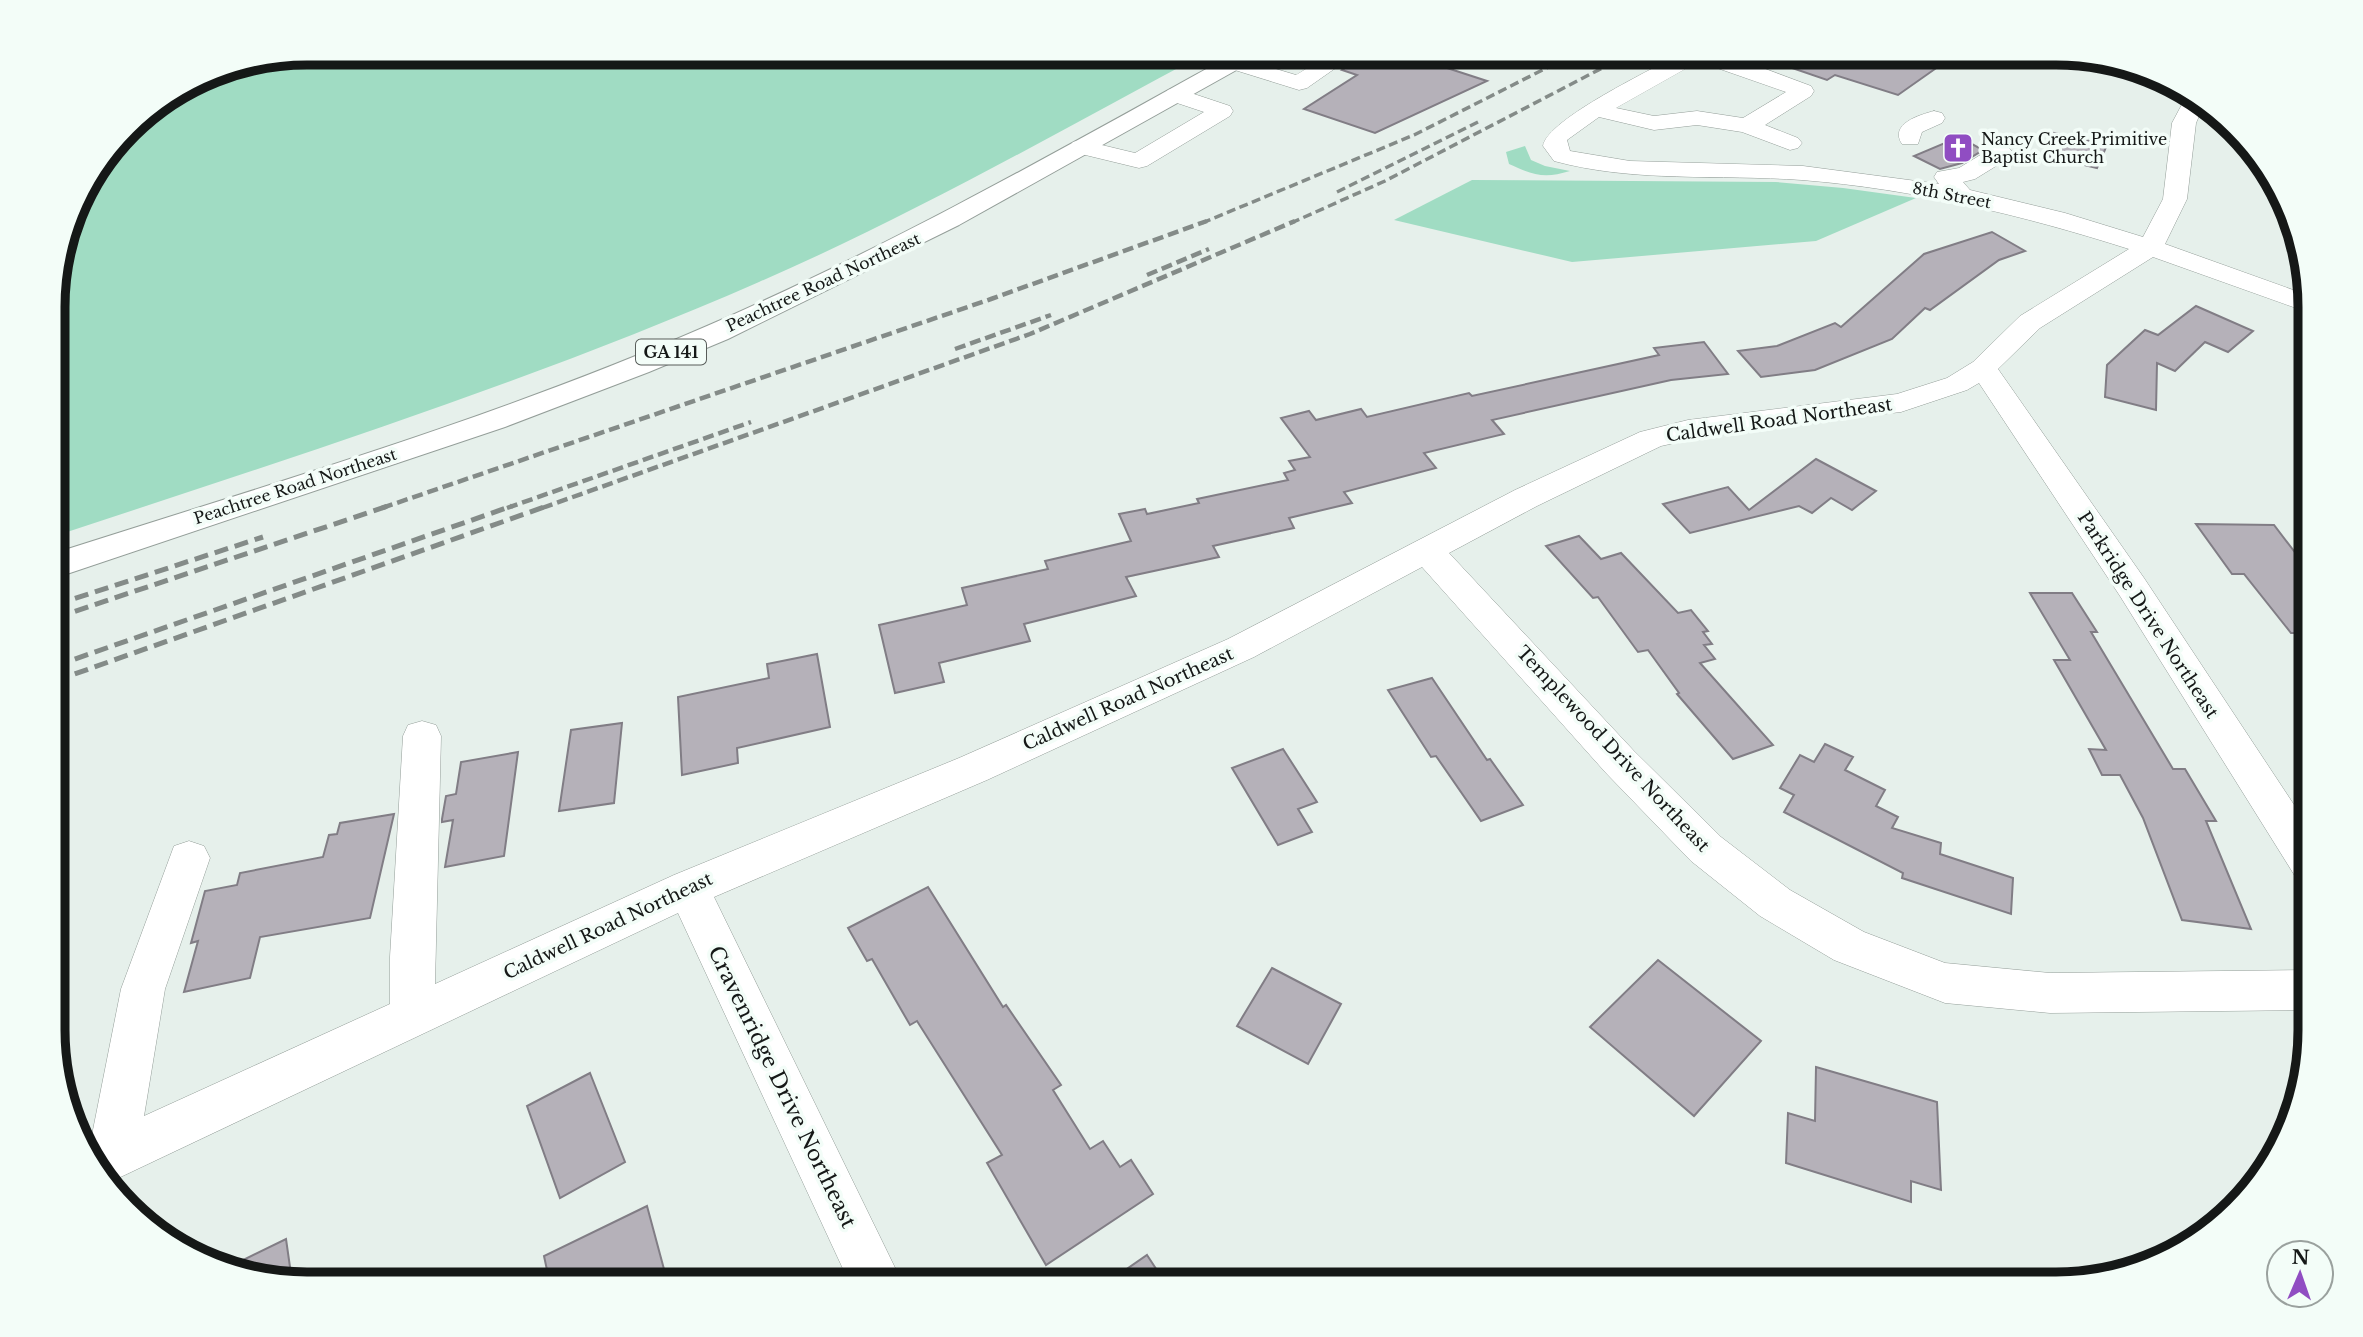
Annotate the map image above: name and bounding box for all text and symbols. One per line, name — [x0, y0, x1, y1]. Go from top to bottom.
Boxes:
place label: Nancy Creek Primitive Baptist Church — [1981, 129, 2167, 167]
church icon: Nancy Creek Primitive Baptist Church — [1941, 131, 1975, 165]
street label: 8th Street — [1911, 178, 1993, 212]
street label: Peachtree Road Northeast — [723, 228, 923, 336]
road number: GA 141 — [636, 340, 706, 364]
street label: Caldwell Road Northeast — [1665, 393, 1894, 447]
street label: Peachtree Road Northeast — [191, 444, 399, 528]
street label: Parkridge Drive Northeast — [2073, 508, 2223, 723]
street label: Caldwell Road Northeast — [1019, 642, 1237, 755]
street label: Templewood Drive Northeast — [1512, 642, 1714, 857]
street label: Caldwell Road Northeast — [500, 868, 716, 984]
street label: Cravenridge Drive Northeast — [702, 942, 862, 1232]
north arrow — [2265, 1239, 2335, 1309]
text: N — [2291, 1246, 2310, 1269]

